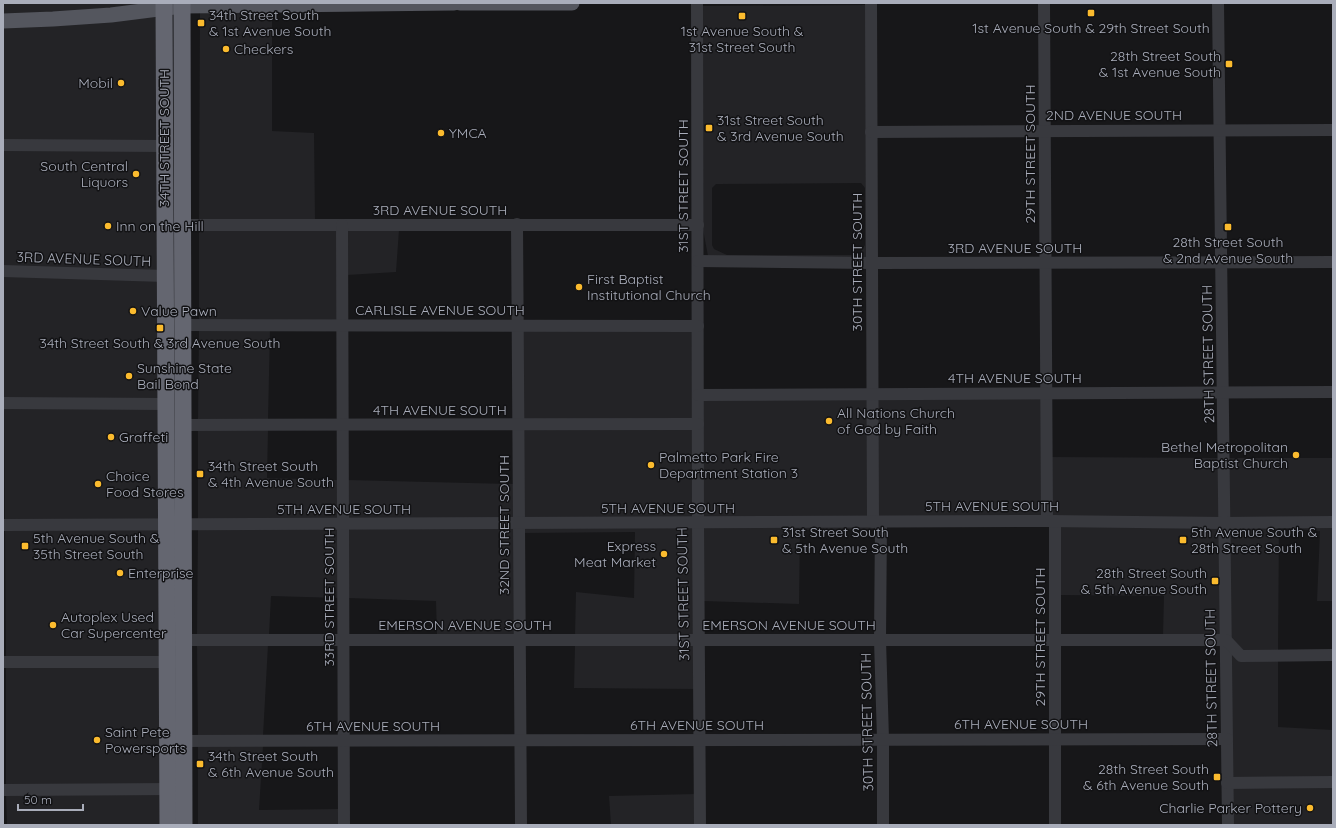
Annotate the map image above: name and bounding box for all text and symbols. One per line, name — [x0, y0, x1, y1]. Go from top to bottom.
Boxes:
place label: 34th Street South & 1st Avenue South — [209, 6, 331, 40]
marker: 1st Avenue South & 29th Street South — [1086, 8, 1096, 18]
marker: 1st Avenue South & 31st Street South — [737, 11, 747, 21]
marker: 34th Street South & 1st Avenue South — [196, 18, 206, 28]
place label: 1st Avenue South & 29th Street South — [972, 19, 1210, 37]
place label: 1st Avenue South & 31st Street South — [681, 22, 804, 56]
place label: Checkers — [234, 40, 293, 58]
marker: Checkers — [221, 44, 231, 54]
place label: 28th Street South & 1st Avenue South — [1099, 47, 1221, 81]
marker: 28th Street South & 1st Avenue South — [1224, 59, 1234, 69]
street label: 34TH STREET SOUTH — [155, 69, 173, 207]
place label: Mobil — [78, 74, 113, 92]
marker: Mobil — [116, 78, 126, 88]
street label: 29TH STREET SOUTH — [1021, 85, 1039, 223]
street label: 2ND AVENUE SOUTH — [1046, 106, 1182, 124]
place label: 31st Street South & 3rd Avenue South — [717, 111, 844, 145]
street label: 31ST STREET SOUTH — [674, 119, 692, 253]
marker: 31st Street South & 3rd Avenue South — [704, 123, 714, 133]
place label: YMCA — [449, 124, 487, 142]
marker: YMCA — [436, 128, 446, 138]
place label: South Central Liquors — [40, 157, 128, 191]
marker: South Central Liquors — [131, 169, 141, 179]
street label: 30TH STREET SOUTH — [848, 193, 866, 331]
street label: 3RD AVENUE SOUTH — [373, 201, 507, 219]
place label: Inn on the Hill — [116, 217, 204, 235]
marker: Inn on the Hill — [103, 221, 113, 231]
marker: 28th Street South & 2nd Avenue South — [1223, 222, 1233, 232]
place label: 28th Street South & 2nd Avenue South — [1163, 233, 1293, 267]
street label: 3RD AVENUE SOUTH — [948, 239, 1082, 257]
street label: 3RD AVENUE SOUTH — [16, 248, 152, 270]
place label: First Baptist Institutional Church — [587, 270, 711, 304]
marker: First Baptist Institutional Church — [574, 282, 584, 292]
street label: 28TH STREET SOUTH — [1198, 285, 1218, 423]
street label: CARLISLE AVENUE SOUTH — [355, 301, 525, 319]
place label: Value Pawn — [141, 302, 217, 320]
marker: Value Pawn — [128, 306, 138, 316]
marker: 34th Street South & 3rd Avenue South — [155, 323, 165, 333]
place label: 34th Street South & 3rd Avenue South — [40, 334, 280, 352]
place label: Sunshine State Bail Bond — [137, 359, 232, 393]
street label: 4TH AVENUE SOUTH — [948, 369, 1082, 387]
marker: Sunshine State Bail Bond — [124, 371, 134, 381]
street label: 4TH AVENUE SOUTH — [373, 401, 507, 419]
place label: All Nations Church of God by Faith — [837, 404, 955, 438]
marker: All Nations Church of God by Faith — [824, 416, 834, 426]
place label: Graffeti — [119, 428, 168, 446]
marker: Graffeti — [106, 432, 116, 442]
place label: Bethel Metropolitan Baptist Church — [1161, 438, 1288, 472]
place label: Palmetto Park Fire Department Station 3 — [659, 448, 798, 482]
marker: Bethel Metropolitan Baptist Church — [1291, 450, 1301, 460]
street label: 32ND STREET SOUTH — [495, 455, 513, 595]
place label: 34th Street South & 4th Avenue South — [208, 457, 334, 491]
marker: Palmetto Park Fire Department Station 3 — [646, 460, 656, 470]
place label: Choice Food Stores — [106, 467, 184, 501]
marker: 34th Street South & 4th Avenue South — [195, 469, 205, 479]
marker: Choice Food Stores — [93, 479, 103, 489]
street label: 5TH AVENUE SOUTH — [925, 497, 1059, 515]
street label: 5TH AVENUE SOUTH — [601, 499, 735, 517]
street label: 5TH AVENUE SOUTH — [277, 500, 411, 518]
place label: 31st Street South & 5th Avenue South — [782, 523, 908, 557]
place label: 5th Avenue South & 28th Street South — [1191, 523, 1318, 557]
street label: 31ST STREET SOUTH — [673, 527, 693, 661]
street label: 33RD STREET SOUTH — [320, 528, 338, 666]
place label: 5th Avenue South & 35th Street South — [33, 529, 160, 563]
marker: 31st Street South & 5th Avenue South — [769, 535, 779, 545]
marker: 5th Avenue South & 28th Street South — [1178, 535, 1188, 545]
place label: Express Meat Market — [574, 537, 656, 571]
marker: 5th Avenue South & 35th Street South — [20, 541, 30, 551]
marker: Express Meat Market — [659, 549, 669, 559]
place label: Enterprise — [128, 564, 193, 582]
place label: 28th Street South & 5th Avenue South — [1081, 564, 1207, 598]
marker: Enterprise — [115, 568, 125, 578]
street label: 29TH STREET SOUTH — [1031, 568, 1049, 706]
marker: 28th Street South & 5th Avenue South — [1210, 576, 1220, 586]
place label: Autoplex Used Car Supercenter — [61, 608, 167, 642]
street label: 28TH STREET SOUTH — [1201, 609, 1221, 747]
street label: EMERSON AVENUE SOUTH — [378, 616, 552, 634]
street label: EMERSON AVENUE SOUTH — [702, 616, 876, 634]
marker: Autoplex Used Car Supercenter — [48, 620, 58, 630]
street label: 30TH STREET SOUTH — [857, 652, 877, 792]
street label: 6TH AVENUE SOUTH — [954, 715, 1088, 733]
street label: 6TH AVENUE SOUTH — [630, 716, 764, 734]
street label: 6TH AVENUE SOUTH — [306, 717, 440, 735]
place label: Saint Pete Powersports — [105, 723, 186, 757]
marker: Saint Pete Powersports — [92, 735, 102, 745]
place label: 34th Street South & 6th Avenue South — [208, 747, 334, 781]
marker: 34th Street South & 6th Avenue South — [195, 759, 205, 769]
place label: 28th Street South & 6th Avenue South — [1083, 760, 1209, 794]
marker: 28th Street South & 6th Avenue South — [1212, 772, 1222, 782]
scale bar — [18, 786, 83, 812]
text: 50 m — [24, 792, 52, 807]
place label: Charlie Parker Pottery — [1159, 799, 1302, 817]
marker: Charlie Parker Pottery — [1305, 803, 1315, 813]

